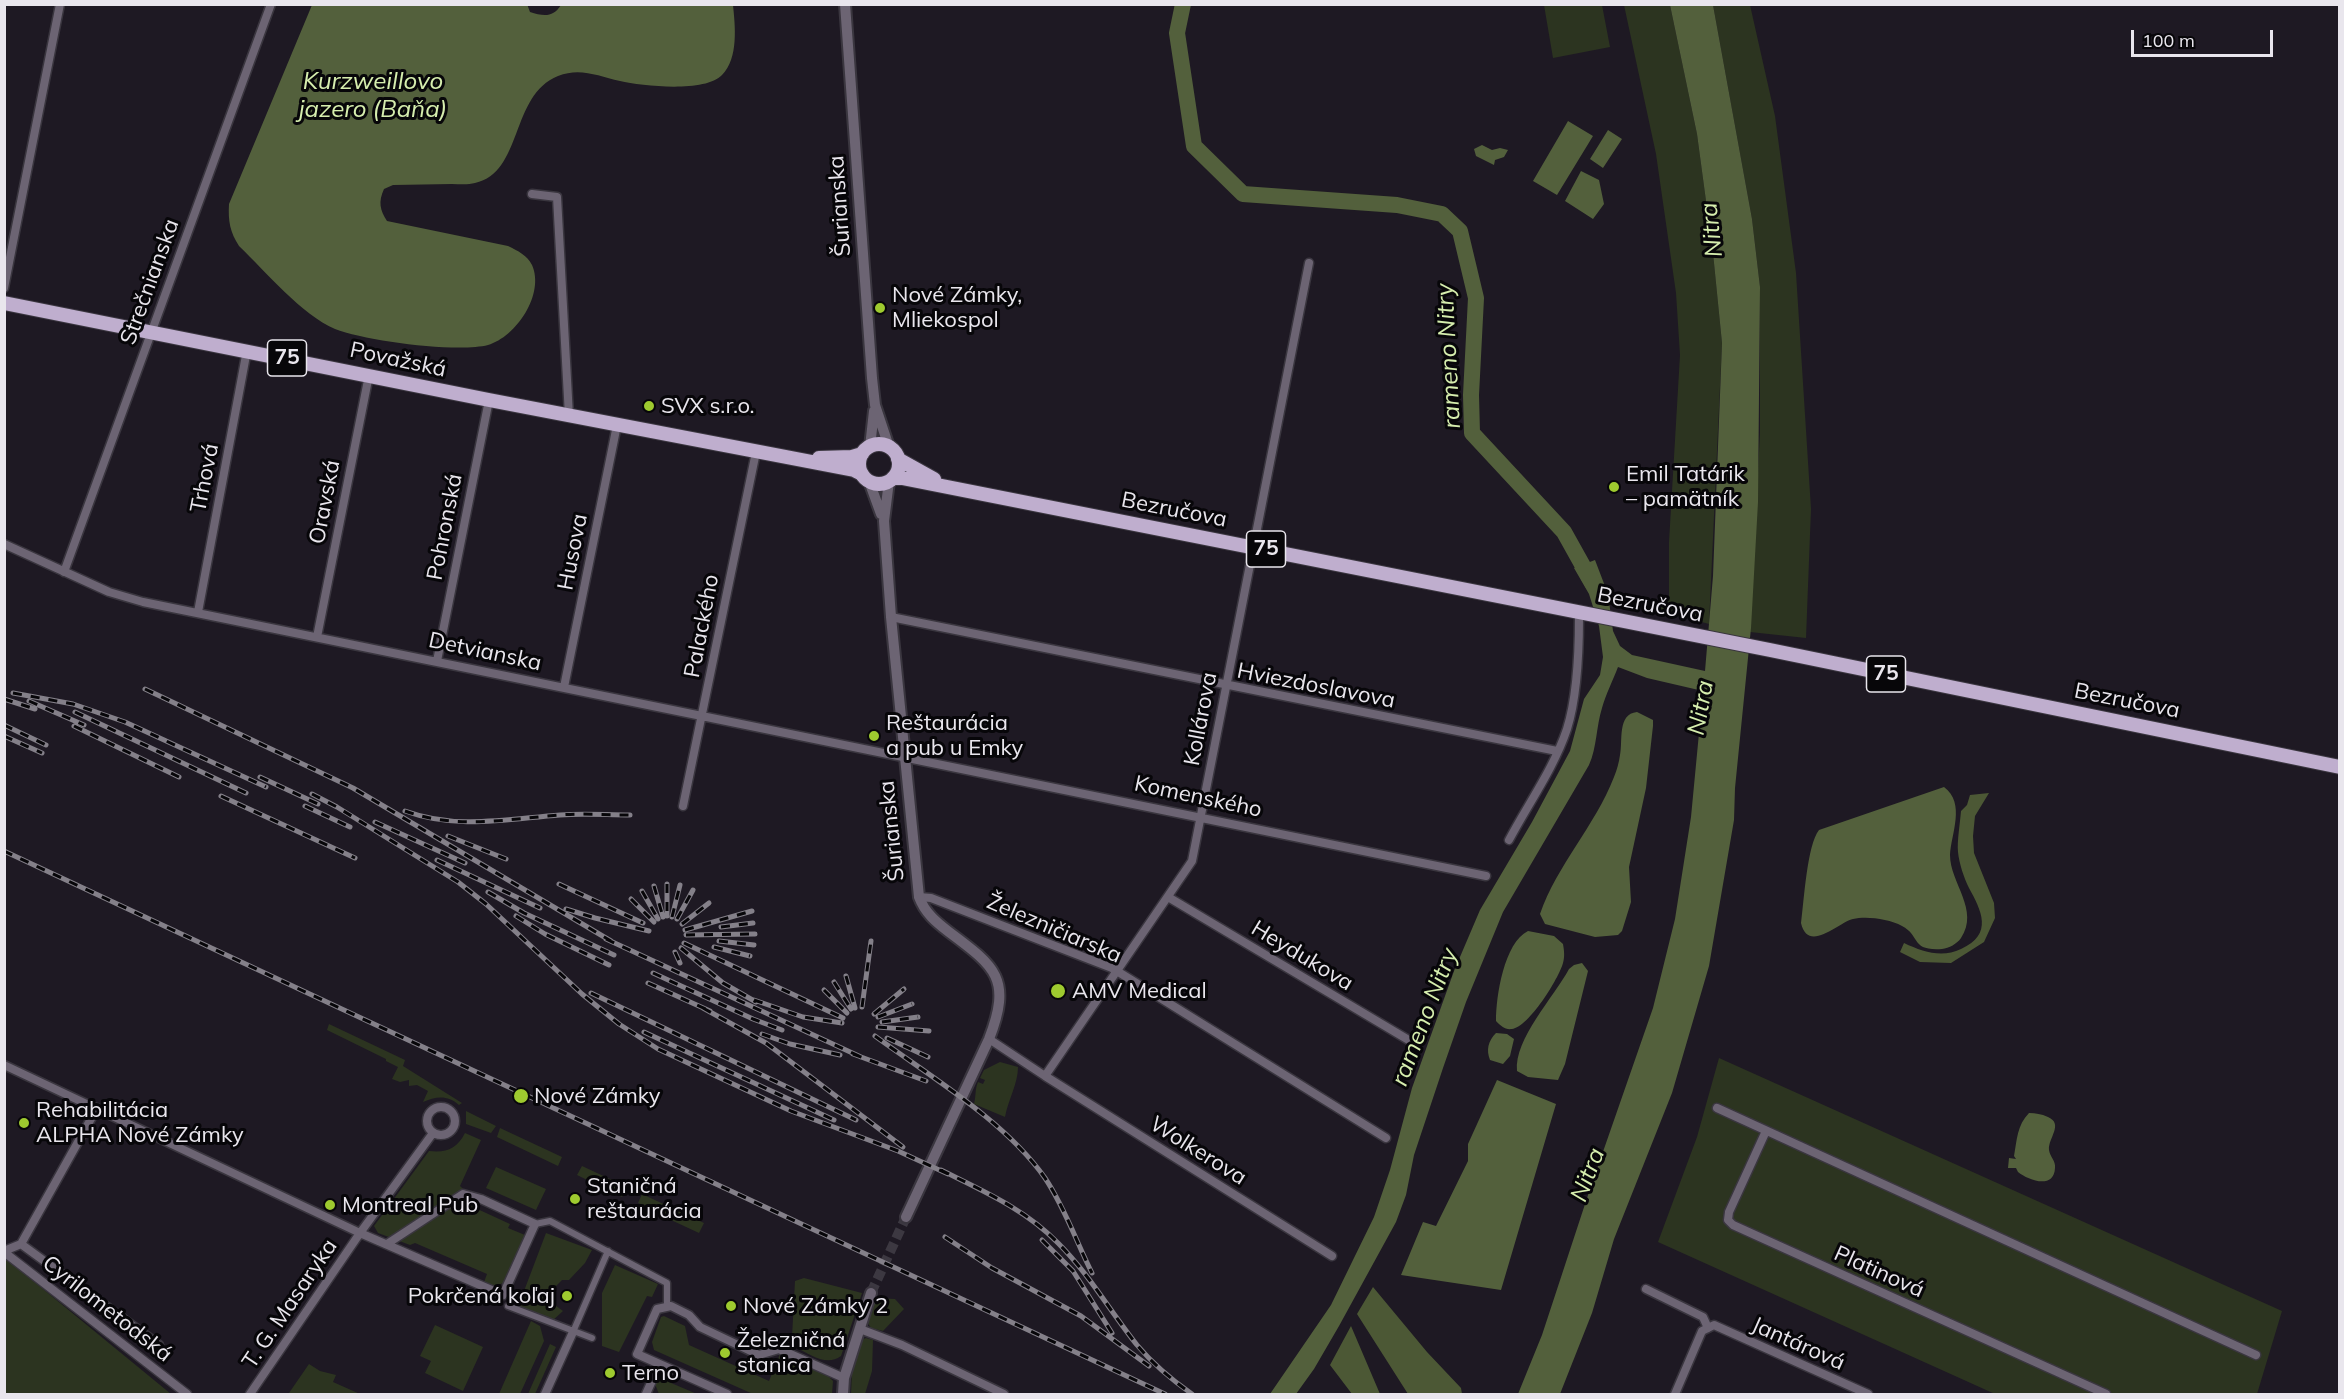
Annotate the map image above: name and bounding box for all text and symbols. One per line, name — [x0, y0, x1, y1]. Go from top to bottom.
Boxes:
scale bar — [2134, 18, 2276, 56]
text: 100 m — [2142, 29, 2195, 52]
water label: Kurzweillovo jazero (Baňa) — [299, 68, 447, 124]
street label: Šurianska — [823, 155, 857, 257]
water label: Nitra — [1695, 201, 1729, 259]
street label: Strečnianska — [115, 216, 185, 348]
place label: Nové Zámky, Mliekospol — [892, 282, 1022, 334]
water label: rameno Nitry — [1431, 283, 1467, 429]
marker: Nové Zámky, Mliekospol — [873, 301, 887, 315]
street label: Považská — [348, 337, 448, 383]
road number: 75 — [268, 340, 306, 376]
place label: SVX s.r.o. — [661, 393, 755, 419]
marker: SVX s.r.o. — [642, 399, 656, 413]
street label: Trhová — [185, 441, 225, 515]
street label: Oravská — [304, 458, 346, 546]
place label: Emil Tatárik – pamätník — [1626, 461, 1745, 512]
street label: Pohronská — [422, 471, 468, 583]
marker: Emil Tatárik – pamätník — [1607, 480, 1621, 494]
street label: Bezručova — [1119, 487, 1229, 533]
street label: Husova — [553, 511, 593, 593]
road number: 75 — [1246, 531, 1286, 567]
street label: Palackého — [679, 572, 725, 680]
street label: Bezručova — [1595, 582, 1705, 628]
street label: Detvianska — [426, 627, 544, 677]
road number: 75 — [1866, 656, 1906, 692]
street label: Hviezdoslavova — [1235, 658, 1397, 714]
street label: Kollárova — [1179, 670, 1223, 768]
water label: Nitra — [1682, 678, 1720, 738]
street label: Bezručova — [2072, 678, 2182, 724]
place label: Reštaurácia a pub u Emky — [886, 710, 1023, 762]
marker: Reštaurácia a pub u Emky — [867, 729, 881, 743]
street label: Komenského — [1132, 771, 1264, 823]
street label: Šurianska — [874, 779, 910, 883]
street label: Železničiarska — [983, 889, 1125, 969]
street label: Heydukova — [1246, 915, 1358, 997]
water label: rameno Nitry — [1386, 944, 1464, 1090]
place label: AMV Medical — [1072, 978, 1207, 1004]
marker: AMV Medical — [1049, 982, 1067, 1000]
place label: Nové Zámky — [534, 1083, 660, 1109]
marker: Nové Zámky — [512, 1087, 530, 1105]
place label: Rehabilitácia ALPHA Nové Zámky — [36, 1097, 244, 1148]
street label: Wolkerova — [1145, 1111, 1251, 1191]
marker: Rehabilitácia ALPHA Nové Zámky — [17, 1116, 31, 1130]
water label: Nitra — [1565, 1144, 1611, 1206]
place label: Staničná reštaurácia — [587, 1173, 702, 1224]
place label: Montreal Pub — [342, 1192, 478, 1218]
marker: Staničná reštaurácia — [568, 1192, 582, 1206]
marker: Montreal Pub — [323, 1198, 337, 1212]
street label: T. G. Masaryka — [237, 1234, 343, 1374]
street label: Platinová — [1830, 1240, 1928, 1304]
street label: Cyrilometodská — [37, 1250, 177, 1368]
place label: Pokrčená koľaj — [408, 1283, 555, 1309]
marker: Pokrčená koľaj — [560, 1289, 574, 1303]
place label: Nové Zámky 2 — [743, 1293, 888, 1319]
marker: Nové Zámky 2 — [724, 1299, 738, 1313]
street label: Jantárová — [1747, 1312, 1849, 1376]
place label: Železničná stanica — [737, 1327, 845, 1378]
marker: Železničná stanica — [718, 1346, 732, 1360]
place label: Terno — [622, 1360, 679, 1386]
marker: Terno — [603, 1366, 617, 1380]

